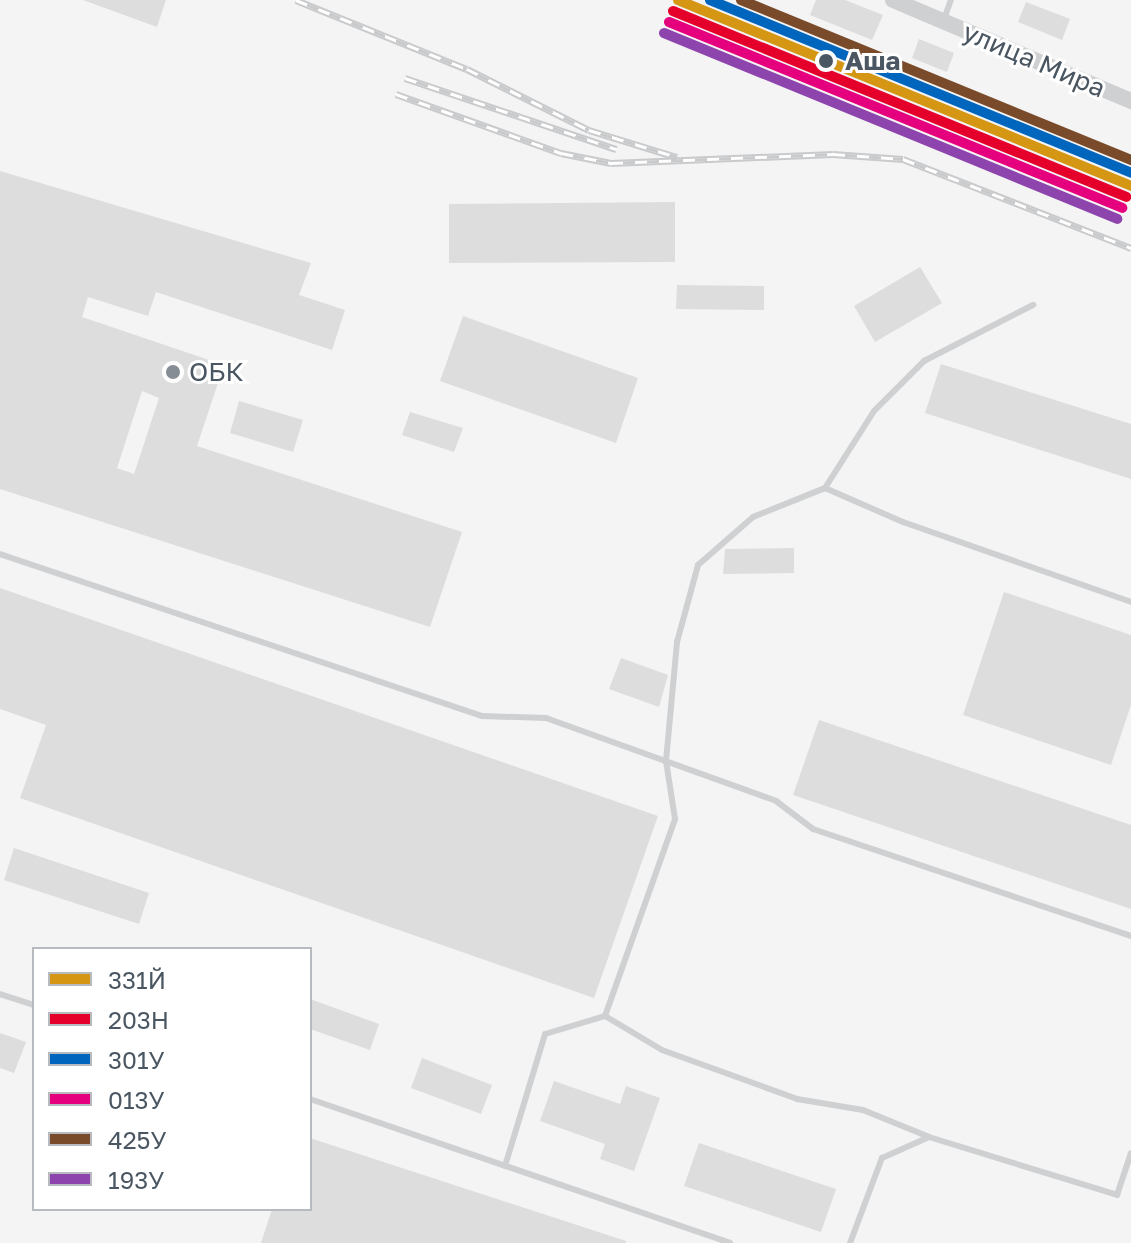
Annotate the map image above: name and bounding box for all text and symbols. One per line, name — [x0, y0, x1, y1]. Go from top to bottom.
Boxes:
street label: улица Мира — [958, 16, 1110, 104]
place label: Аша — [845, 45, 900, 77]
marker: Аша — [814, 49, 838, 73]
place label: ОБК — [189, 356, 244, 388]
marker: ОБК — [164, 363, 182, 381]
legend — [32, 947, 312, 1211]
text: 331Й — [108, 965, 166, 994]
text: 203Н — [108, 1005, 169, 1034]
text: 301У — [108, 1045, 165, 1074]
text: 013У — [108, 1085, 165, 1114]
text: 425У — [108, 1125, 167, 1154]
text: 193У — [108, 1165, 164, 1194]

